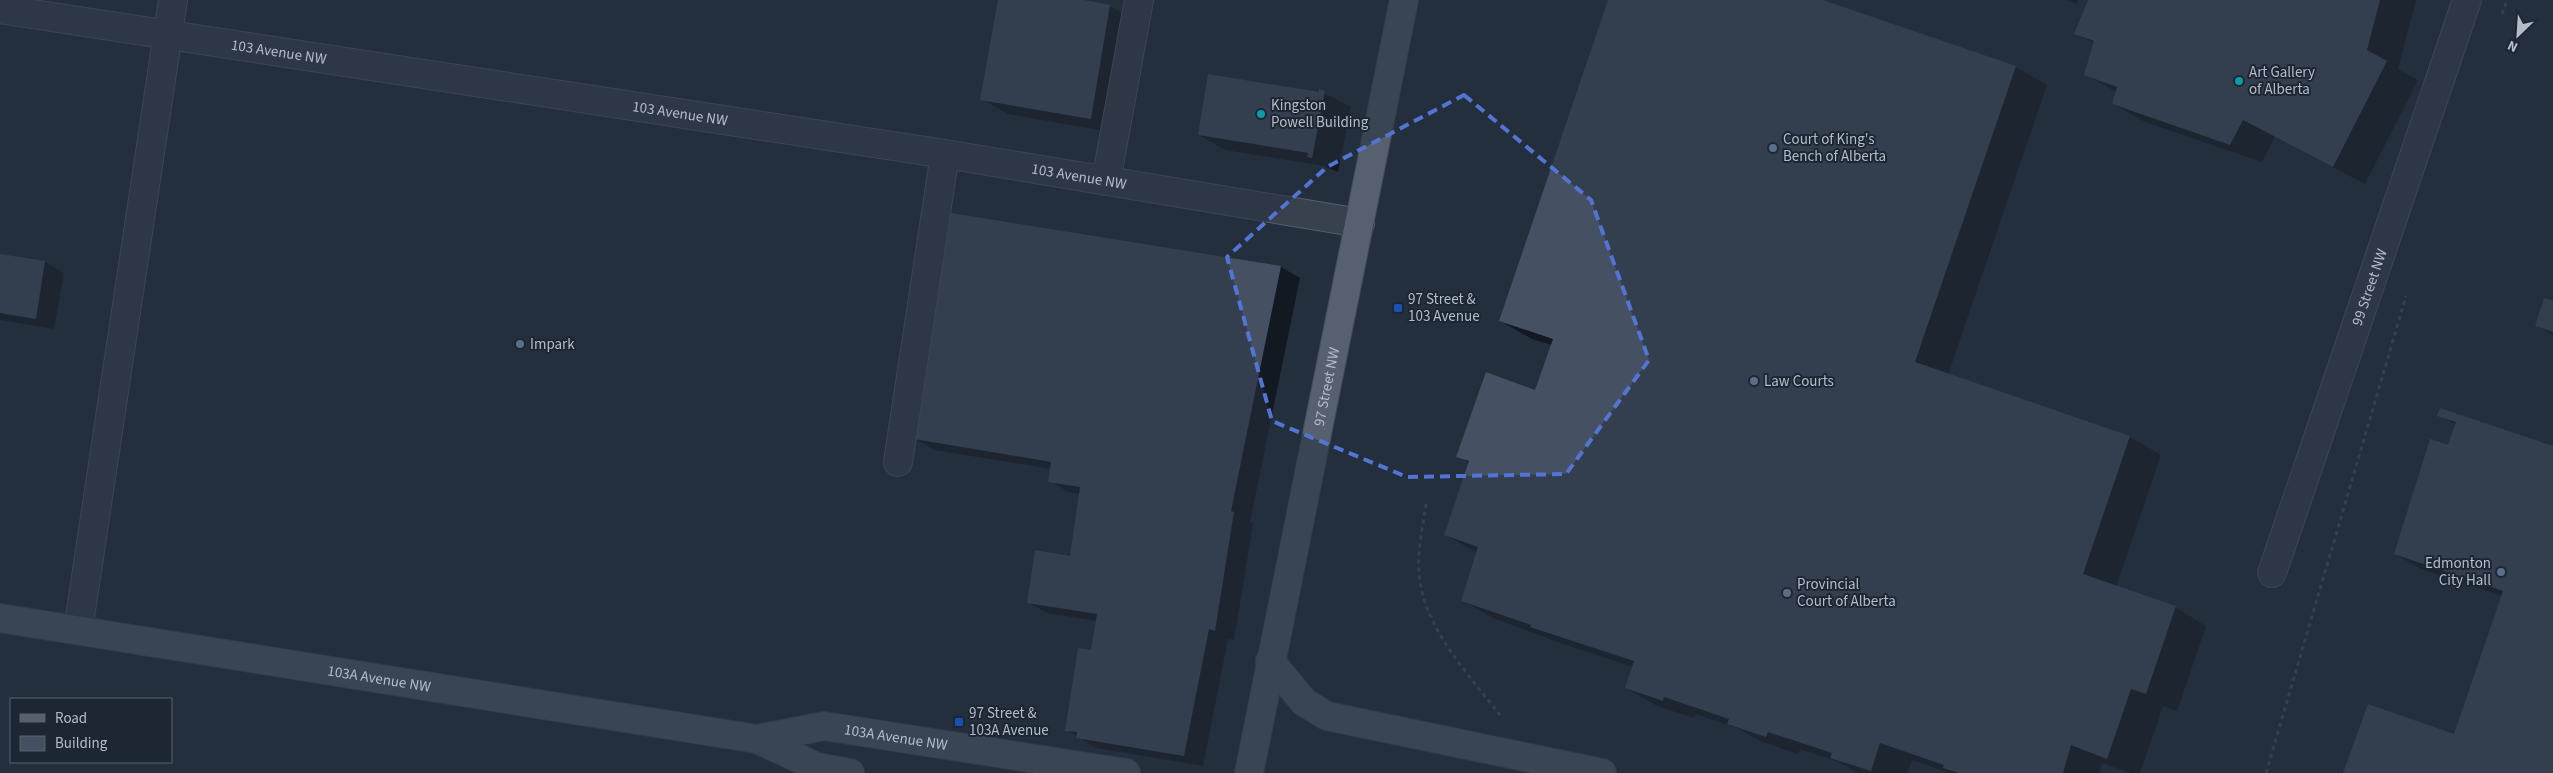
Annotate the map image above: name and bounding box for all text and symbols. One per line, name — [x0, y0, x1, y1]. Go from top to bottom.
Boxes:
north arrow — [2493, 10, 2543, 60]
street label: 103 Avenue NW — [230, 35, 328, 70]
text: N — [2504, 35, 2521, 57]
place label: Art Gallery of Alberta — [2249, 62, 2315, 100]
marker: Art Gallery of Alberta — [2233, 75, 2245, 87]
place label: Kingston Powell Building — [1271, 95, 1369, 133]
street label: 103 Avenue NW — [631, 96, 729, 132]
marker: Kingston Powell Building — [1255, 108, 1267, 120]
place label: Court of King's Bench of Alberta — [1783, 129, 1886, 167]
marker: Court of King's Bench of Alberta — [1767, 142, 1779, 154]
street label: 103 Avenue NW — [1030, 159, 1128, 195]
street label: 99 Street NW — [2347, 246, 2393, 329]
place label: 97 Street & 103 Avenue — [1408, 289, 1480, 327]
marker: 97 Street & 103 Avenue — [1392, 302, 1404, 314]
place label: Impark — [530, 334, 575, 355]
marker: Impark — [514, 338, 526, 350]
street label: 97 Street NW — [1309, 345, 1345, 428]
place label: Law Courts — [1764, 371, 1834, 392]
marker: Law Courts — [1748, 375, 1760, 387]
place label: Edmonton City Hall — [2425, 553, 2491, 591]
marker: Edmonton City Hall — [2495, 566, 2507, 578]
place label: Provincial Court of Alberta — [1797, 574, 1896, 612]
marker: Provincial Court of Alberta — [1781, 587, 1793, 599]
street label: 103A Avenue NW — [326, 660, 433, 698]
legend — [10, 698, 172, 763]
place label: 97 Street & 103A Avenue — [969, 703, 1049, 741]
text: Road — [55, 708, 87, 729]
marker: 97 Street & 103A Avenue — [953, 716, 965, 728]
street label: 103A Avenue NW — [843, 719, 949, 756]
text: Building — [55, 733, 108, 754]

